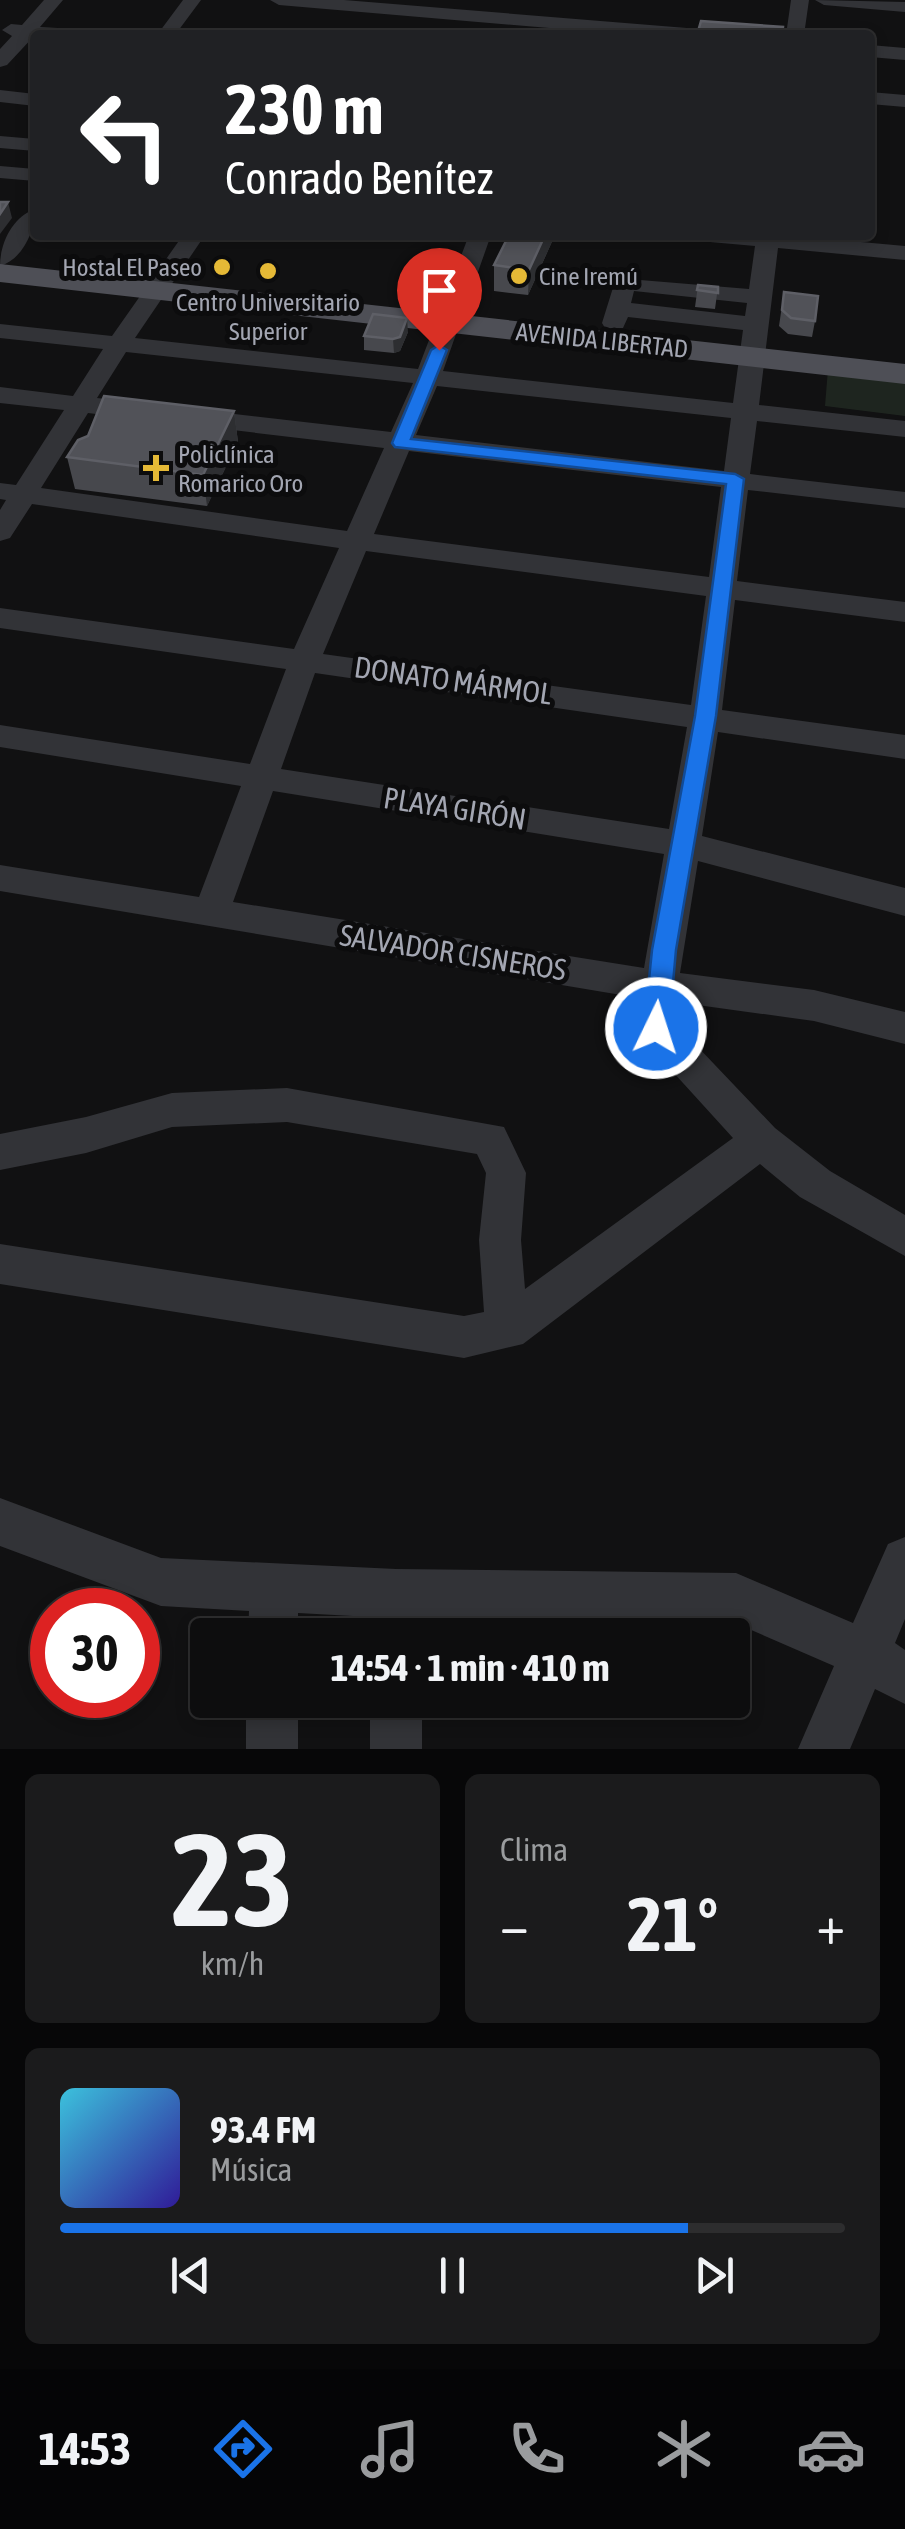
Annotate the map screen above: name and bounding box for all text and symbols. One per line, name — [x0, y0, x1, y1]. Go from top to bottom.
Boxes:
text: 230 m — [225, 69, 384, 149]
icon: left — [60, 70, 190, 200]
text: Conrado Benítez — [225, 152, 493, 204]
pin — [397, 248, 482, 351]
place label: Hostal El Paseo — [62, 253, 202, 281]
marker: Hostal El Paseo — [211, 256, 233, 278]
marker: Centro Universitario Superior — [257, 260, 279, 282]
place label: Cine Iremú — [539, 262, 638, 290]
icon: arrive — [412, 263, 467, 318]
marker: Cine Iremú — [508, 265, 530, 287]
place label: Centro Universitario Superior — [176, 288, 360, 345]
street label: AVENIDA LIBERTAD — [515, 317, 689, 363]
place label: Policlínica Romarico Oro — [178, 440, 303, 497]
marker: Policlínica Romarico Oro — [143, 455, 169, 481]
street label: DONATO MÁRMOL — [352, 649, 554, 711]
street label: PLAYA GIRÓN — [381, 780, 529, 836]
street label: SALVADOR CISNEROS — [337, 917, 569, 987]
position arrow — [604, 976, 708, 1080]
speed limit sign: 30 — [30, 1588, 160, 1718]
text: 14:54 · 1 min · 410 m — [330, 1646, 610, 1689]
text: 23 — [171, 1805, 294, 1954]
text: Clima — [500, 1831, 568, 1868]
text: 21° — [627, 1881, 718, 1967]
text: − — [500, 1893, 529, 1956]
text: + — [816, 1893, 845, 1956]
text: km/h — [201, 1945, 264, 1982]
text: 93.4 FM — [210, 2108, 316, 2151]
text: Música — [210, 2151, 292, 2188]
icon: previous — [163, 2248, 218, 2303]
icon: pause — [425, 2248, 480, 2303]
icon: next — [687, 2248, 742, 2303]
icon: directions — [208, 2414, 278, 2484]
icon: music — [355, 2414, 425, 2484]
icon: phone — [502, 2414, 572, 2484]
icon: climate — [649, 2414, 719, 2484]
icon: car — [796, 2414, 866, 2484]
text: 14:53 — [39, 2423, 131, 2475]

